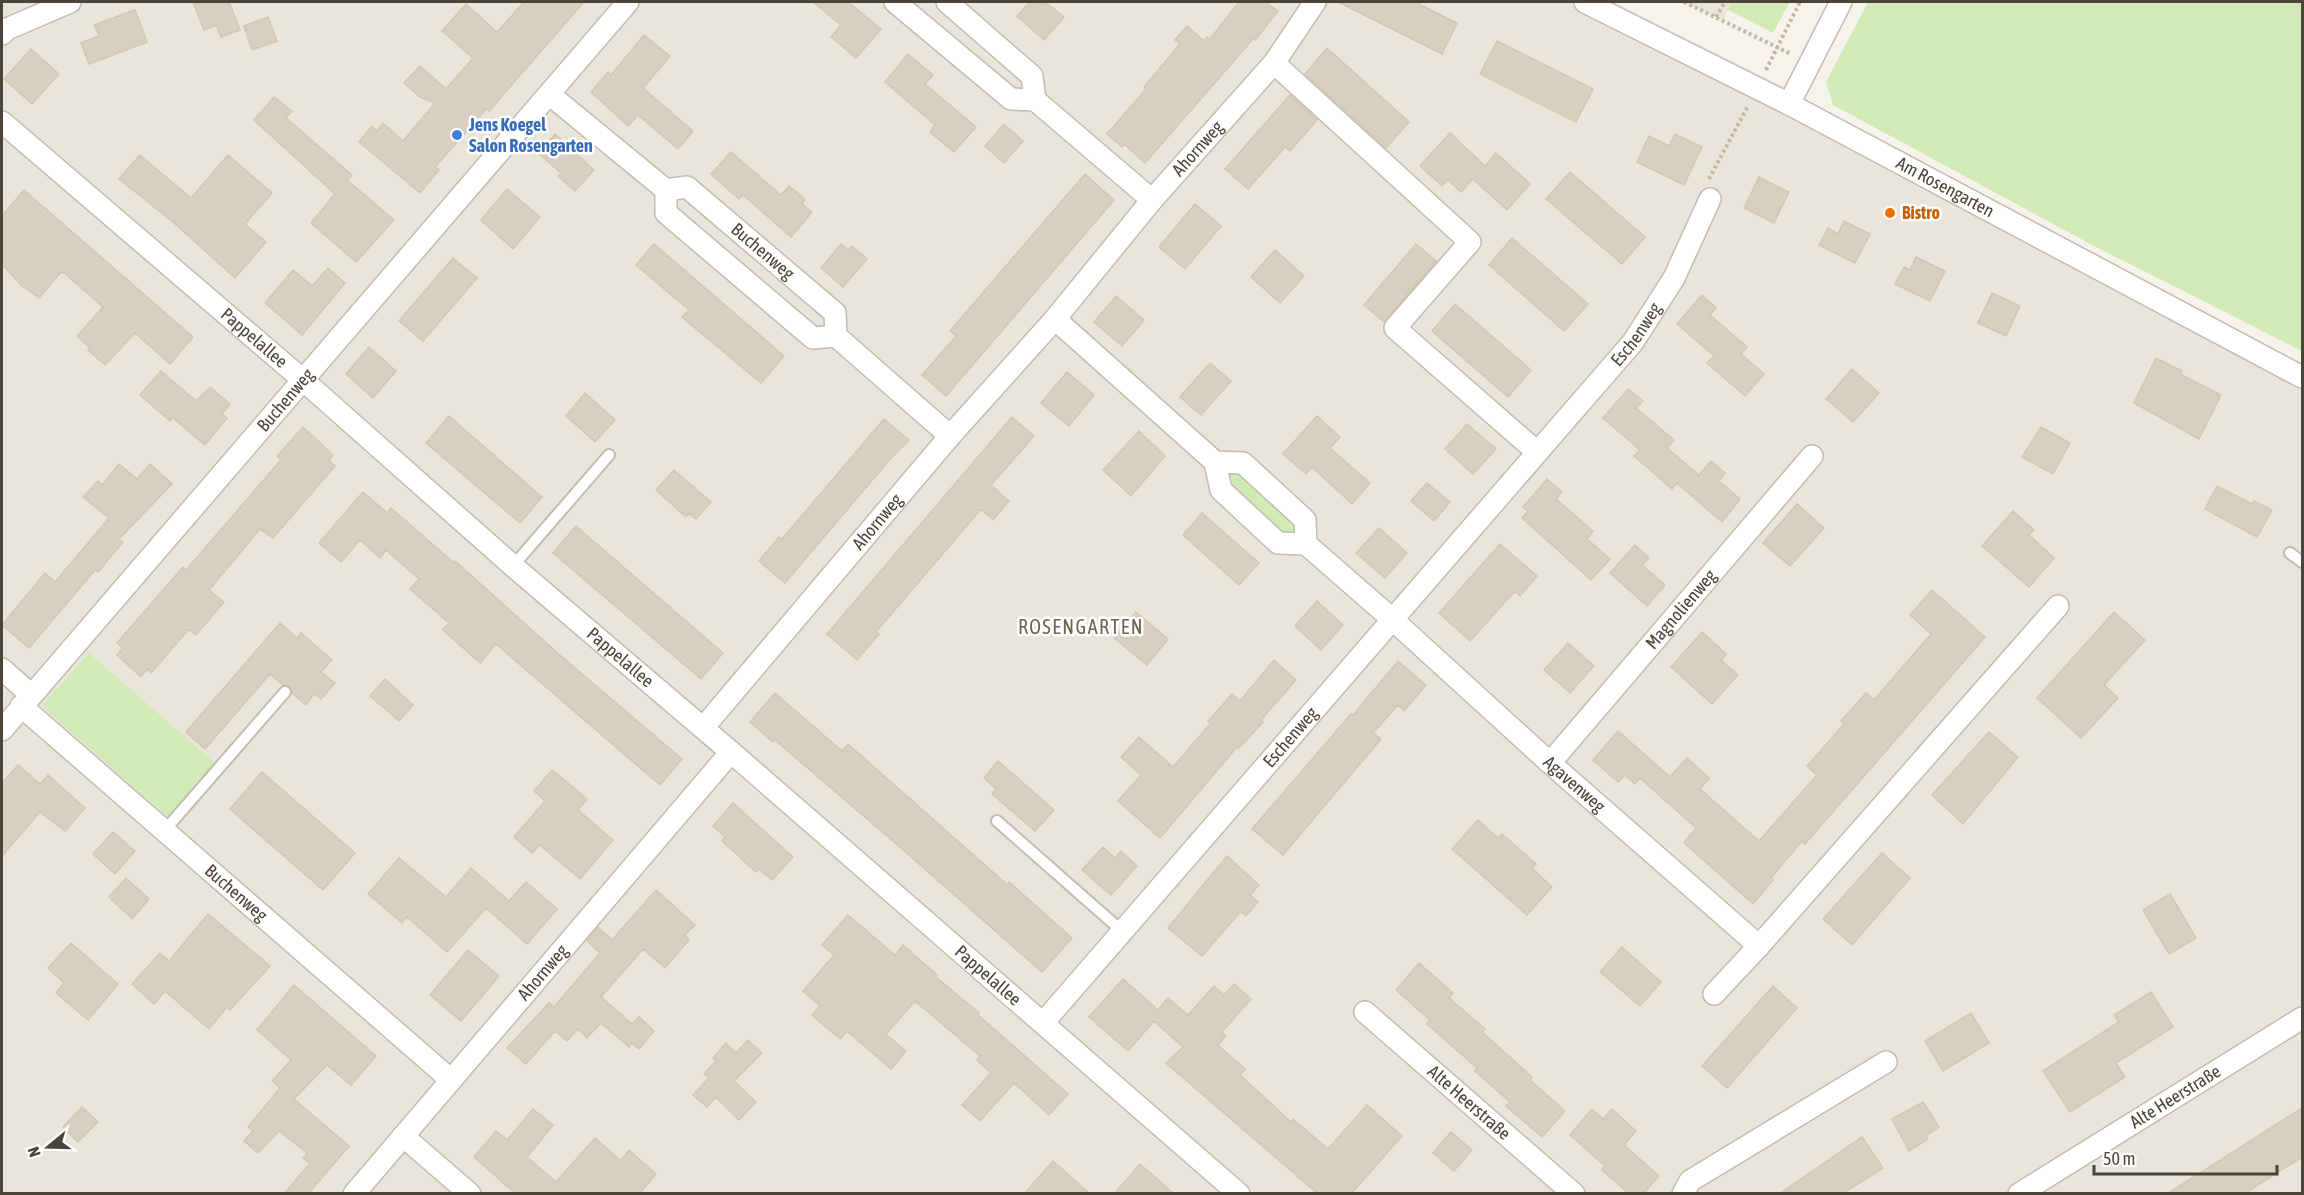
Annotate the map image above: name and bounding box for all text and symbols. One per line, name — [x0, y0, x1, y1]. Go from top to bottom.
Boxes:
place label: Jens Koegel Salon Rosengarten — [468, 114, 593, 156]
street label: Ahornweg — [1167, 116, 1228, 180]
marker: Jens Koegel Salon Rosengarten — [450, 128, 464, 142]
street label: Am Rosengarten — [1893, 152, 1998, 221]
place label: Bistro — [1902, 202, 1940, 223]
marker: Bistro — [1883, 206, 1897, 220]
street label: Buchenweg — [727, 218, 799, 284]
street label: Eschenweg — [1606, 298, 1666, 370]
street label: Pappelallee — [217, 303, 292, 372]
street label: Buchenweg — [252, 364, 318, 436]
street label: Ahornweg — [847, 489, 907, 554]
street label: Magnolienweg — [1641, 565, 1721, 653]
district label: ROSENGARTEN — [1018, 615, 1144, 638]
street label: Pappelallee — [583, 623, 658, 691]
street label: Eschenweg — [1258, 702, 1322, 771]
street label: Agavenweg — [1539, 751, 1610, 817]
street label: Buchenweg — [201, 860, 272, 926]
street label: Ahornweg — [513, 940, 572, 1004]
street label: Pappelallee — [951, 941, 1026, 1010]
street label: Alte Heerstraße — [2126, 1060, 2224, 1132]
street label: Alte Heerstraße — [1424, 1061, 1515, 1144]
north arrow — [18, 1117, 78, 1177]
scale bar — [2094, 1138, 2277, 1176]
text: N — [24, 1144, 44, 1159]
text: 50 m — [2103, 1148, 2135, 1169]

